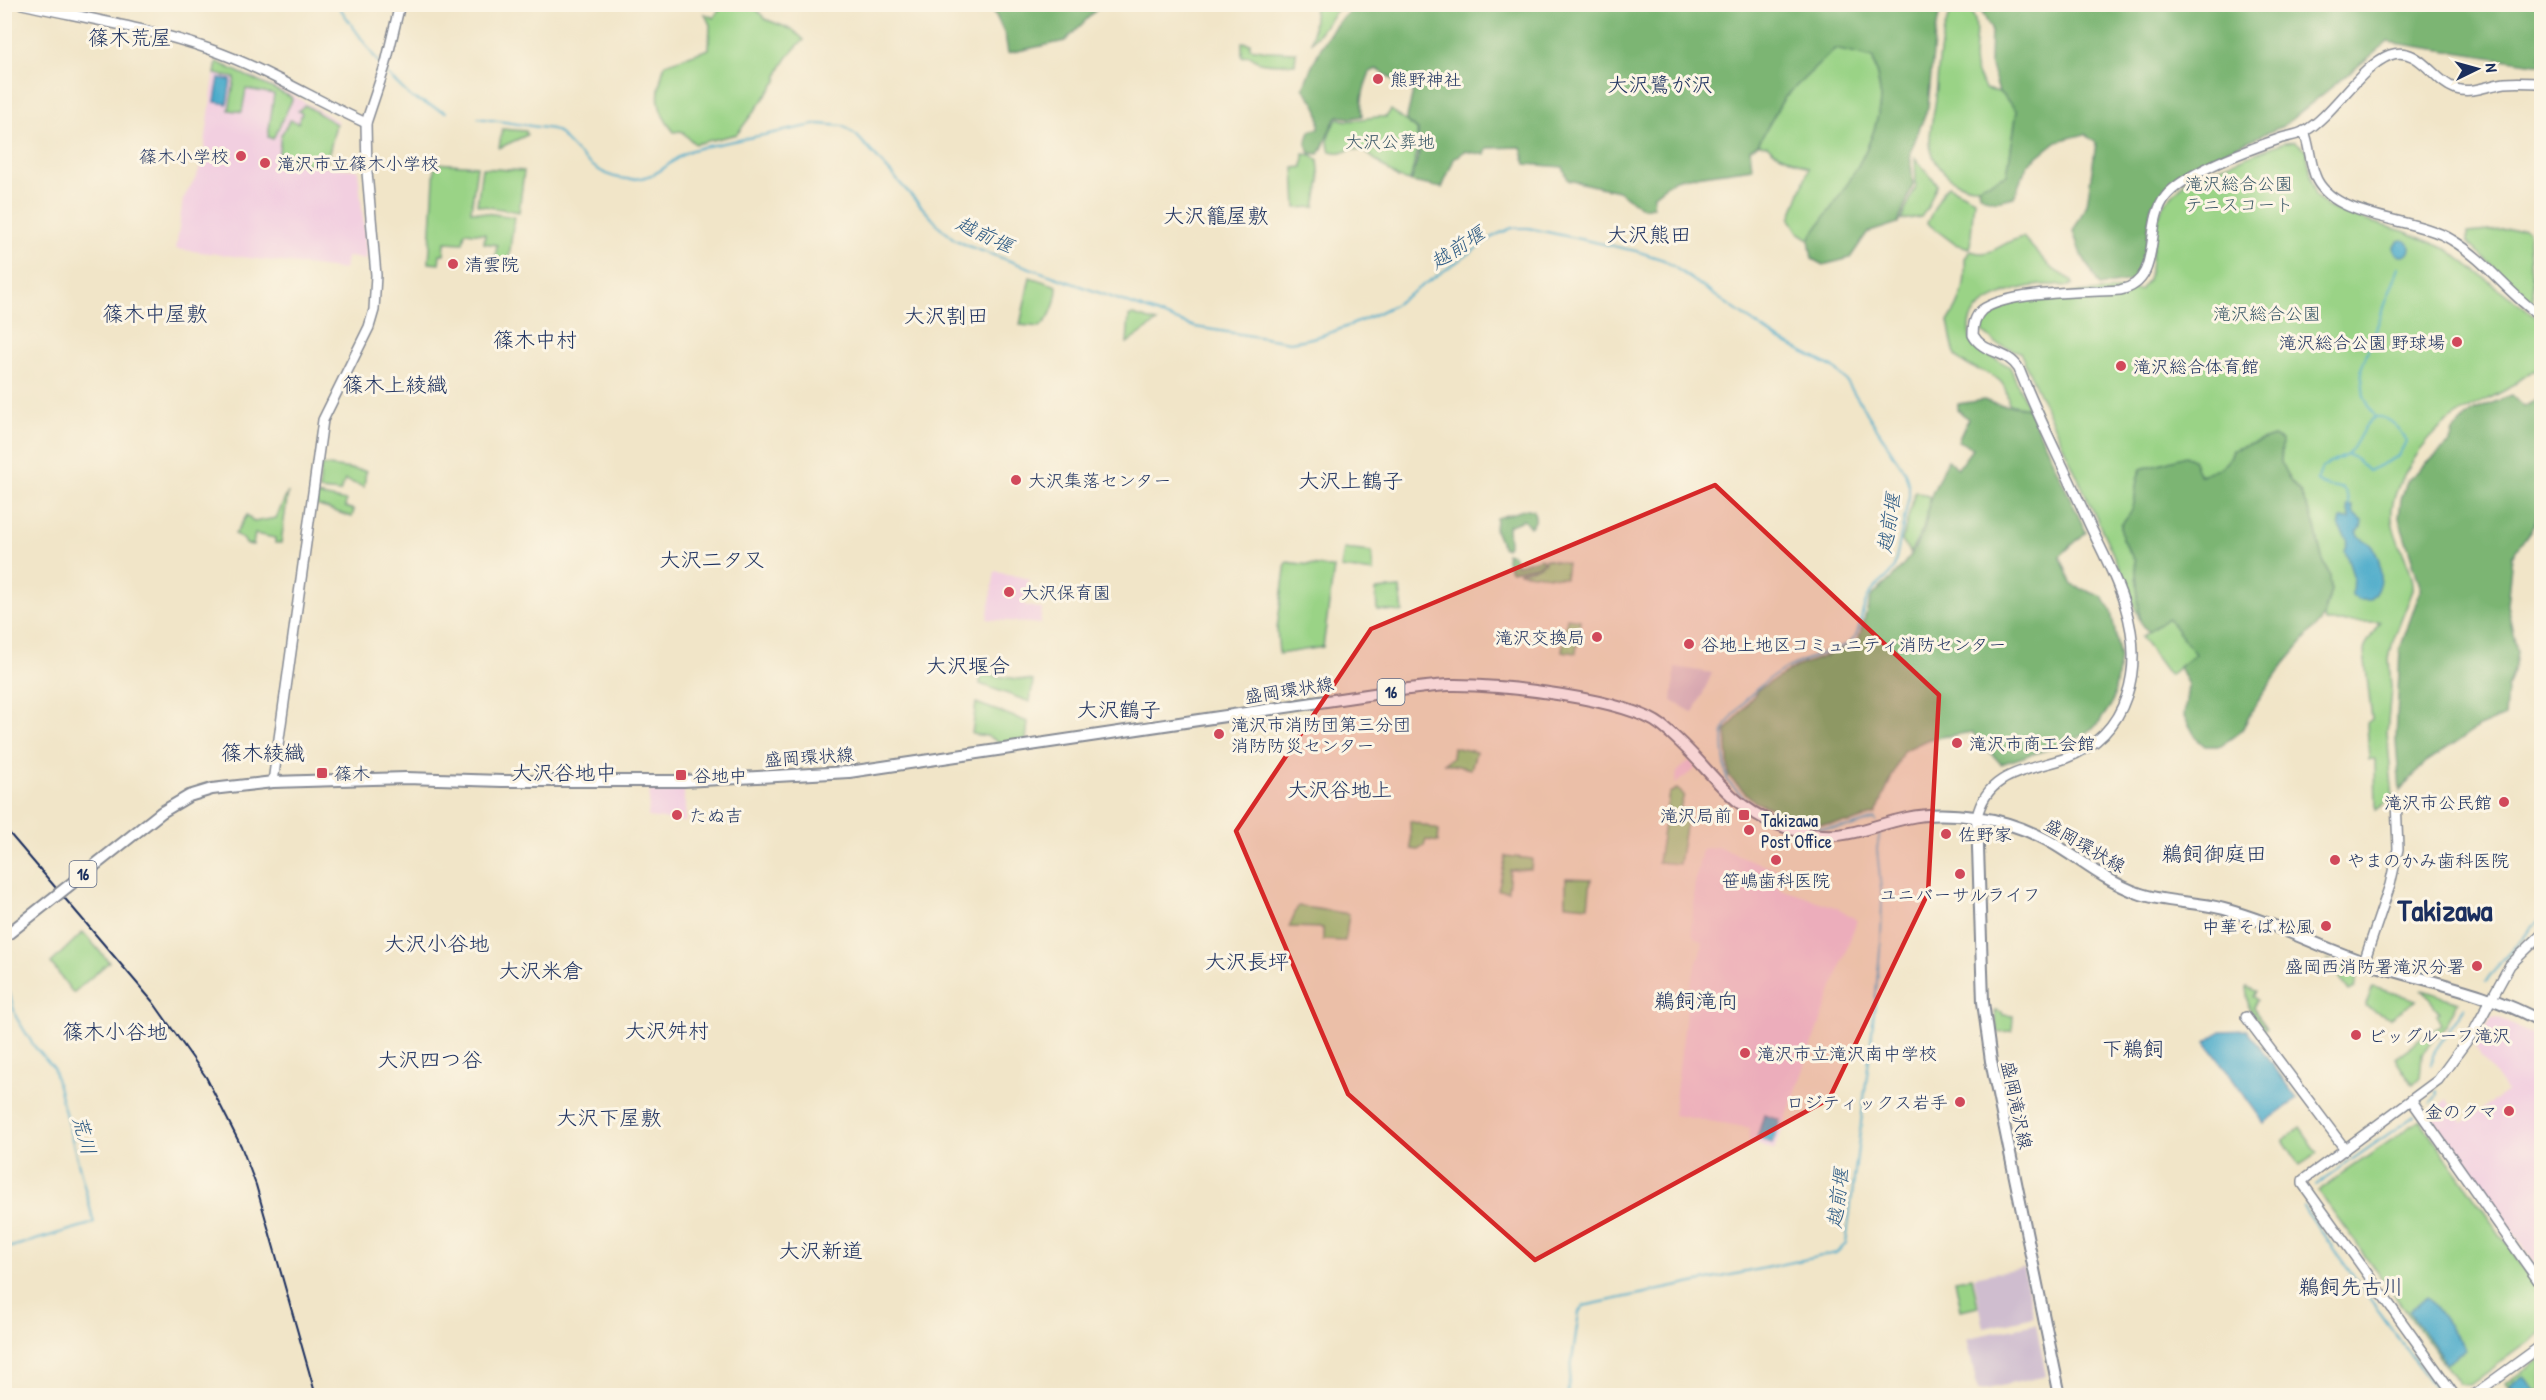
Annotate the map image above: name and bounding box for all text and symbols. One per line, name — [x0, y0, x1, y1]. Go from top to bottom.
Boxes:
district label: 篠木荒屋 — [88, 23, 172, 52]
north arrow — [2447, 39, 2507, 99]
text: N — [2481, 62, 2503, 73]
place label: 熊野神社 — [1390, 67, 1462, 92]
district label: 大沢鷺が沢 — [1608, 70, 1713, 99]
marker: 熊野神社 — [1371, 72, 1385, 86]
park label: 大沢公葬地 — [1345, 129, 1435, 154]
place label: 篠木小学校 — [139, 144, 229, 169]
marker: 篠木小学校 — [234, 149, 248, 163]
place label: 滝沢市立篠木小学校 — [277, 151, 439, 176]
marker: 滝沢市立篠木小学校 — [258, 156, 272, 170]
park label: 滝沢総合公園 テニスコート — [2185, 171, 2293, 217]
district label: 大沢籠屋敷 — [1164, 201, 1269, 230]
water label: 越前堰 — [951, 209, 1020, 260]
water label: 越前堰 — [1424, 218, 1491, 275]
district label: 大沢熊田 — [1607, 220, 1691, 249]
place label: 清雲院 — [465, 252, 519, 277]
marker: 清雲院 — [446, 257, 460, 271]
district label: 篠木中屋敷 — [103, 299, 208, 328]
district label: 大沢割田 — [904, 301, 988, 330]
park label: 滝沢総合公園 — [2213, 301, 2321, 326]
district label: 篠木中村 — [493, 325, 577, 354]
place label: 滝沢総合公園 野球場 — [2279, 330, 2445, 355]
marker: 滝沢総合公園 野球場 — [2450, 335, 2464, 349]
place label: 滝沢総合体育館 — [2133, 354, 2259, 379]
marker: 滝沢総合体育館 — [2114, 359, 2128, 373]
district label: 篠木上綾織 — [343, 370, 448, 399]
district label: 大沢上鶴子 — [1299, 466, 1404, 495]
place label: 大沢集落センター — [1028, 468, 1171, 493]
marker: 大沢集落センター — [1009, 473, 1023, 487]
water label: 越前堰 — [1870, 489, 1906, 556]
district label: 大沢二タ又 — [660, 545, 765, 574]
place label: 大沢保育園 — [1021, 580, 1111, 605]
marker: 大沢保育園 — [1002, 585, 1016, 599]
place label: 滝沢交換局 — [1495, 625, 1585, 650]
marker: 滝沢交換局 — [1590, 630, 1604, 644]
place label: 谷地上地区コミュニティ消防センター — [1701, 632, 2006, 657]
marker: 谷地上地区コミュニティ消防センター — [1682, 637, 1696, 651]
district label: 大沢堰合 — [926, 651, 1010, 680]
street label: 盛岡環状線 — [1243, 671, 1335, 709]
road number: 16 — [1378, 679, 1404, 705]
district label: 大沢鶴子 — [1077, 695, 1161, 724]
place label: 滝沢市消防団第三分団 消防防災センター — [1231, 712, 1411, 758]
marker: 滝沢市消防団第三分団 消防防災センター — [1212, 727, 1226, 741]
place label: 滝沢市商工会館 — [1969, 731, 2095, 756]
marker: 滝沢市商工会館 — [1950, 736, 1964, 750]
district label: 篠木綾織 — [221, 738, 305, 767]
street label: 盛岡環状線 — [763, 741, 855, 773]
district label: 大沢谷地中 — [512, 758, 617, 787]
place label: 篠木 — [334, 761, 370, 786]
place label: 谷地中 — [693, 763, 747, 788]
marker: 篠木 — [315, 766, 329, 780]
marker: 谷地中 — [674, 768, 688, 782]
district label: 大沢谷地上 — [1288, 775, 1393, 804]
place label: 滝沢市公民館 — [2384, 790, 2492, 815]
marker: 滝沢市公民館 — [2497, 795, 2511, 809]
place label: たぬ吉 — [689, 803, 743, 828]
place label: 滝沢局前 — [1660, 803, 1732, 828]
marker: たぬ吉 — [670, 808, 684, 822]
marker: 滝沢局前 — [1737, 808, 1751, 822]
place label: Takizawa Post Office — [1761, 808, 1832, 854]
street label: 盛岡環状線 — [2040, 812, 2130, 878]
place label: 佐野家 — [1958, 822, 2012, 847]
marker: Takizawa Post Office — [1742, 823, 1756, 837]
marker: 佐野家 — [1939, 827, 1953, 841]
district label: 鵜飼御庭田 — [2162, 839, 2267, 868]
place label: やまのかみ歯科医院 — [2347, 848, 2509, 873]
marker: 笹嶋歯科医院 — [1769, 853, 1783, 867]
marker: やまのかみ歯科医院 — [2328, 853, 2342, 867]
road number: 16 — [70, 861, 97, 887]
marker: ユニバーサルライフ — [1953, 867, 1967, 881]
place label: 笹嶋歯科医院 — [1722, 868, 1830, 893]
place label: ユニバーサルライフ — [1879, 882, 2041, 907]
district label: Takizawa — [2396, 890, 2493, 930]
place label: 中華そば 松風 — [2202, 914, 2314, 939]
marker: 中華そば 松風 — [2319, 919, 2333, 933]
district label: 大沢小谷地 — [385, 929, 490, 958]
district label: 大沢長坪 — [1205, 947, 1289, 976]
place label: 盛岡西消防署滝沢分署 — [2285, 954, 2465, 979]
district label: 大沢米倉 — [499, 956, 583, 985]
marker: 盛岡西消防署滝沢分署 — [2470, 959, 2484, 973]
district label: 鵜飼滝向 — [1654, 986, 1738, 1015]
district label: 大沢舛村 — [625, 1016, 709, 1045]
district label: 篠木小谷地 — [63, 1017, 168, 1046]
place label: ビッグルーフ滝沢 — [2368, 1023, 2511, 1048]
marker: ビッグルーフ滝沢 — [2349, 1028, 2363, 1042]
district label: 下鵜飼 — [2102, 1034, 2165, 1063]
place label: 滝沢市立滝沢南中学校 — [1757, 1041, 1937, 1066]
district label: 大沢四つ谷 — [378, 1045, 483, 1074]
marker: 滝沢市立滝沢南中学校 — [1738, 1046, 1752, 1060]
street label: 盛岡滝沢線 — [1995, 1058, 2039, 1152]
place label: ロジティックス岩手 — [1786, 1090, 1948, 1115]
marker: ロジティックス岩手 — [1953, 1095, 1967, 1109]
place label: 金のクマ — [2425, 1099, 2497, 1124]
district label: 大沢下屋敷 — [557, 1103, 662, 1132]
marker: 金のクマ — [2502, 1104, 2516, 1118]
water label: 荒川 — [67, 1112, 103, 1158]
water label: 越前堰 — [1820, 1165, 1854, 1230]
district label: 大沢新道 — [779, 1236, 863, 1265]
district label: 鵜飼先古川 — [2299, 1272, 2404, 1301]

